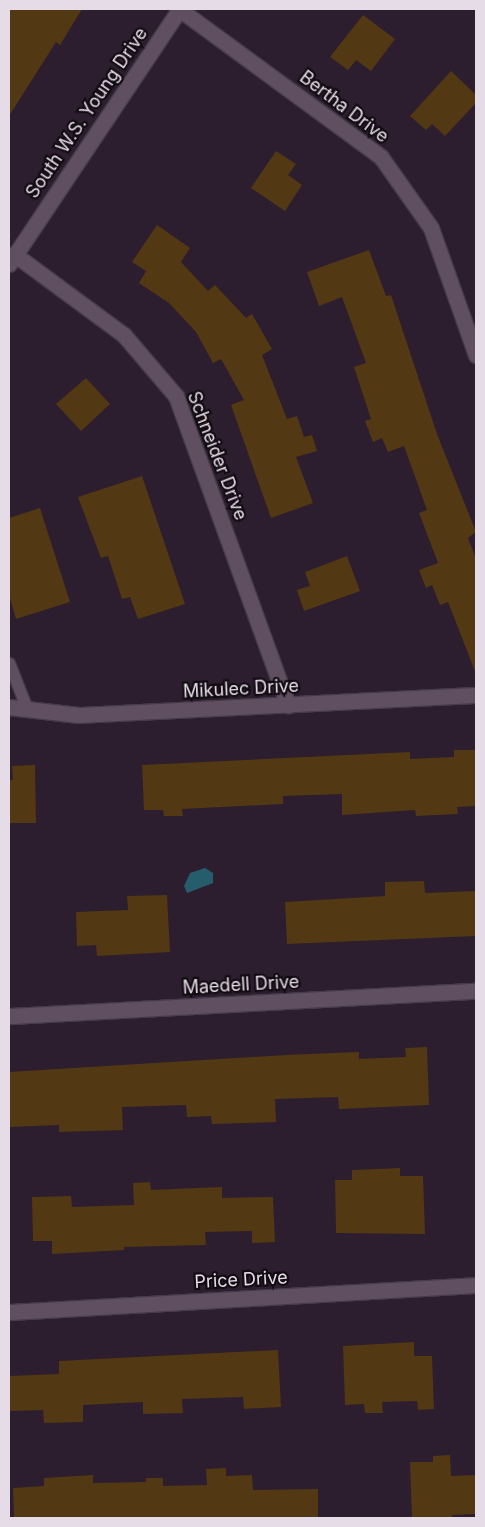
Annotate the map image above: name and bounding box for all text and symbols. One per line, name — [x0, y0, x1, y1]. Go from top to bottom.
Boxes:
street label: South W.S. Young Drive — [22, 24, 152, 202]
street label: Bertha Drive — [295, 67, 393, 147]
street label: Schneider Drive — [183, 389, 251, 523]
street label: Mikulec Drive — [183, 675, 299, 703]
street label: Maedell Drive — [182, 971, 300, 999]
street label: Price Drive — [194, 1267, 288, 1293]

